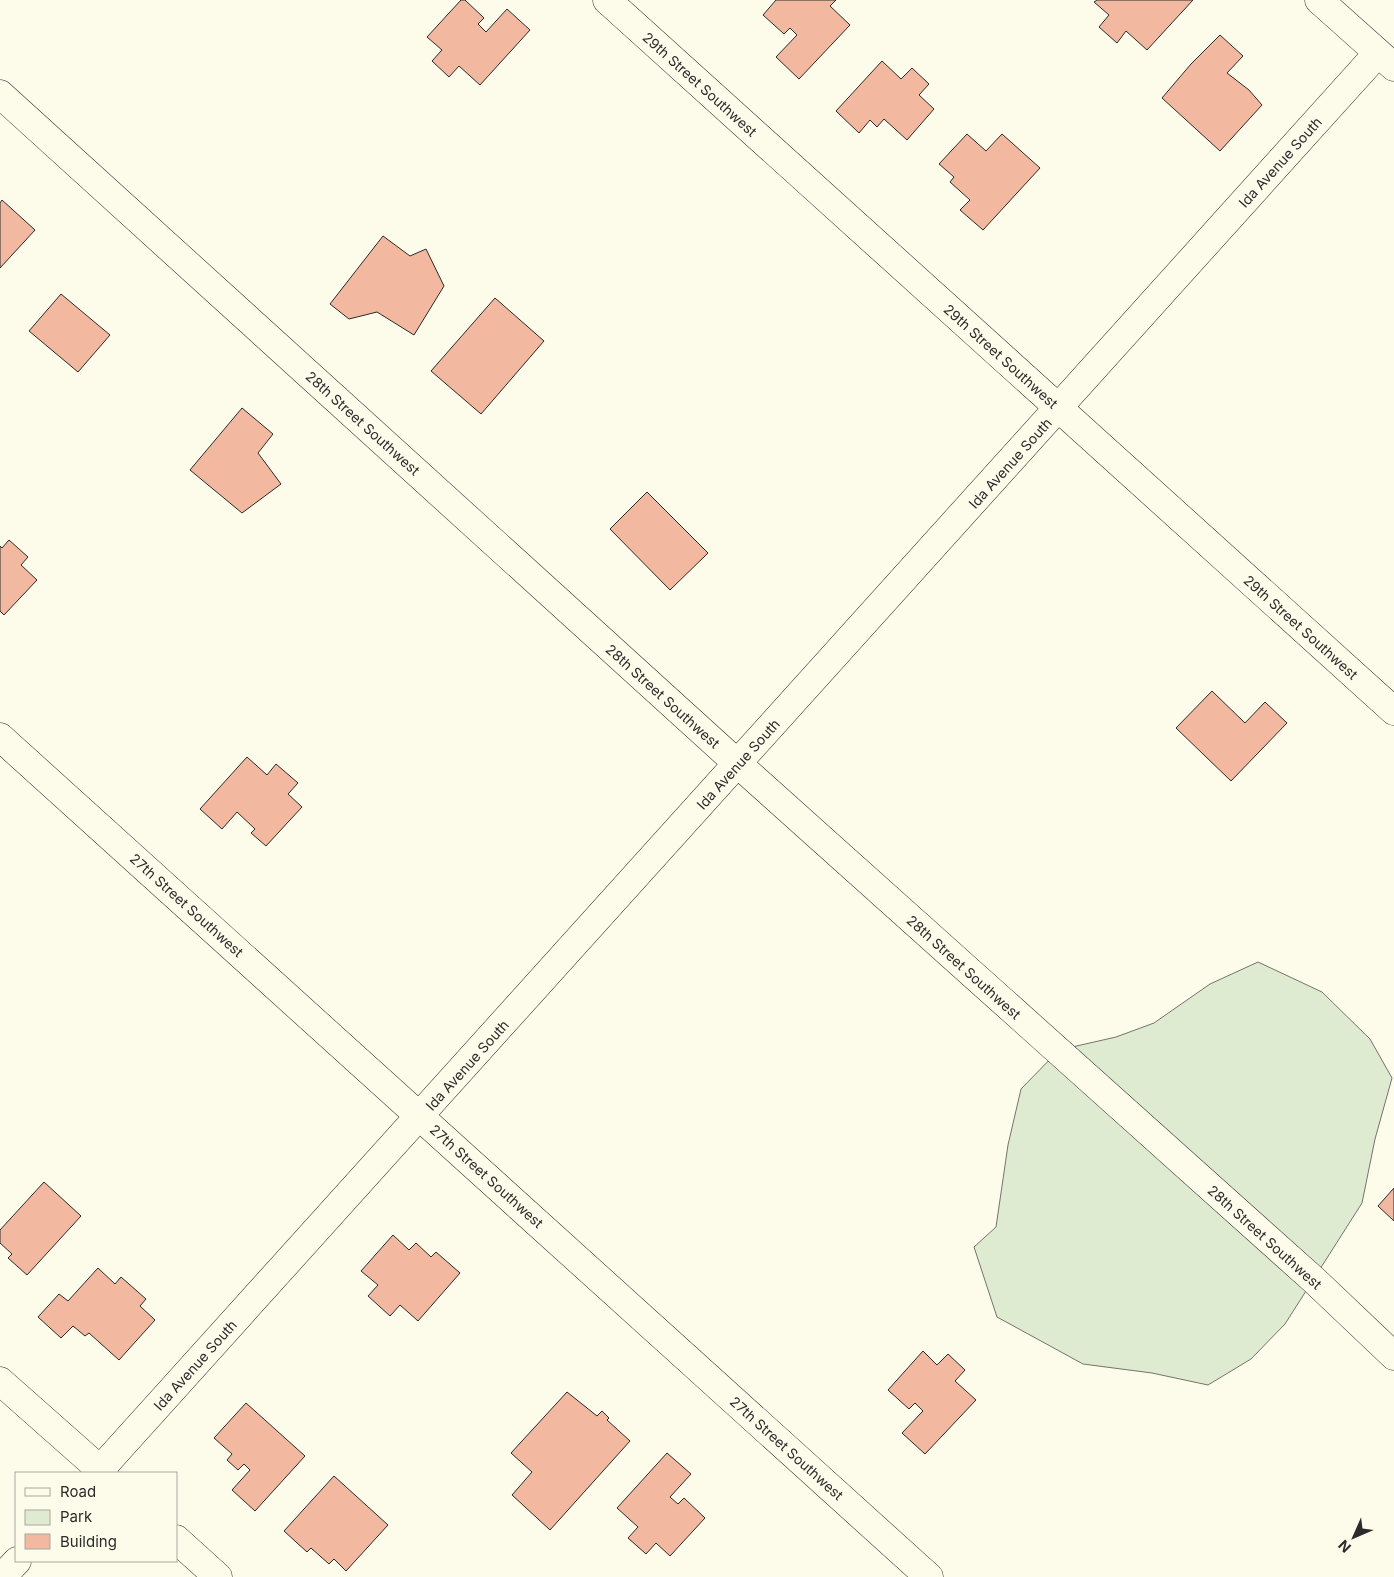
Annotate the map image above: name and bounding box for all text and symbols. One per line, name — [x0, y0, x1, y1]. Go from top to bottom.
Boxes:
street label: 29th Street Southwest — [639, 28, 761, 140]
street label: Ida Avenue South — [1235, 113, 1325, 211]
street label: 29th Street Southwest — [940, 300, 1062, 412]
street label: 28th Street Southwest — [303, 367, 424, 479]
street label: Ida Avenue South — [965, 414, 1055, 512]
street label: 29th Street Southwest — [1240, 571, 1362, 683]
street label: 28th Street Southwest — [603, 640, 724, 752]
street label: Ida Avenue South — [693, 715, 783, 813]
street label: 27th Street Southwest — [127, 850, 247, 961]
street label: 28th Street Southwest — [904, 911, 1025, 1023]
street label: Ida Avenue South — [422, 1016, 512, 1114]
street label: 27th Street Southwest — [427, 1121, 547, 1232]
street label: 28th Street Southwest — [1205, 1181, 1326, 1293]
street label: Ida Avenue South — [150, 1316, 240, 1414]
street label: 27th Street Southwest — [727, 1393, 847, 1504]
legend — [15, 1472, 178, 1562]
text: Road — [60, 1482, 96, 1501]
text: Park — [60, 1507, 93, 1526]
north arrow — [1329, 1512, 1379, 1562]
text: Building — [60, 1532, 117, 1551]
text: N — [1335, 1537, 1354, 1556]

